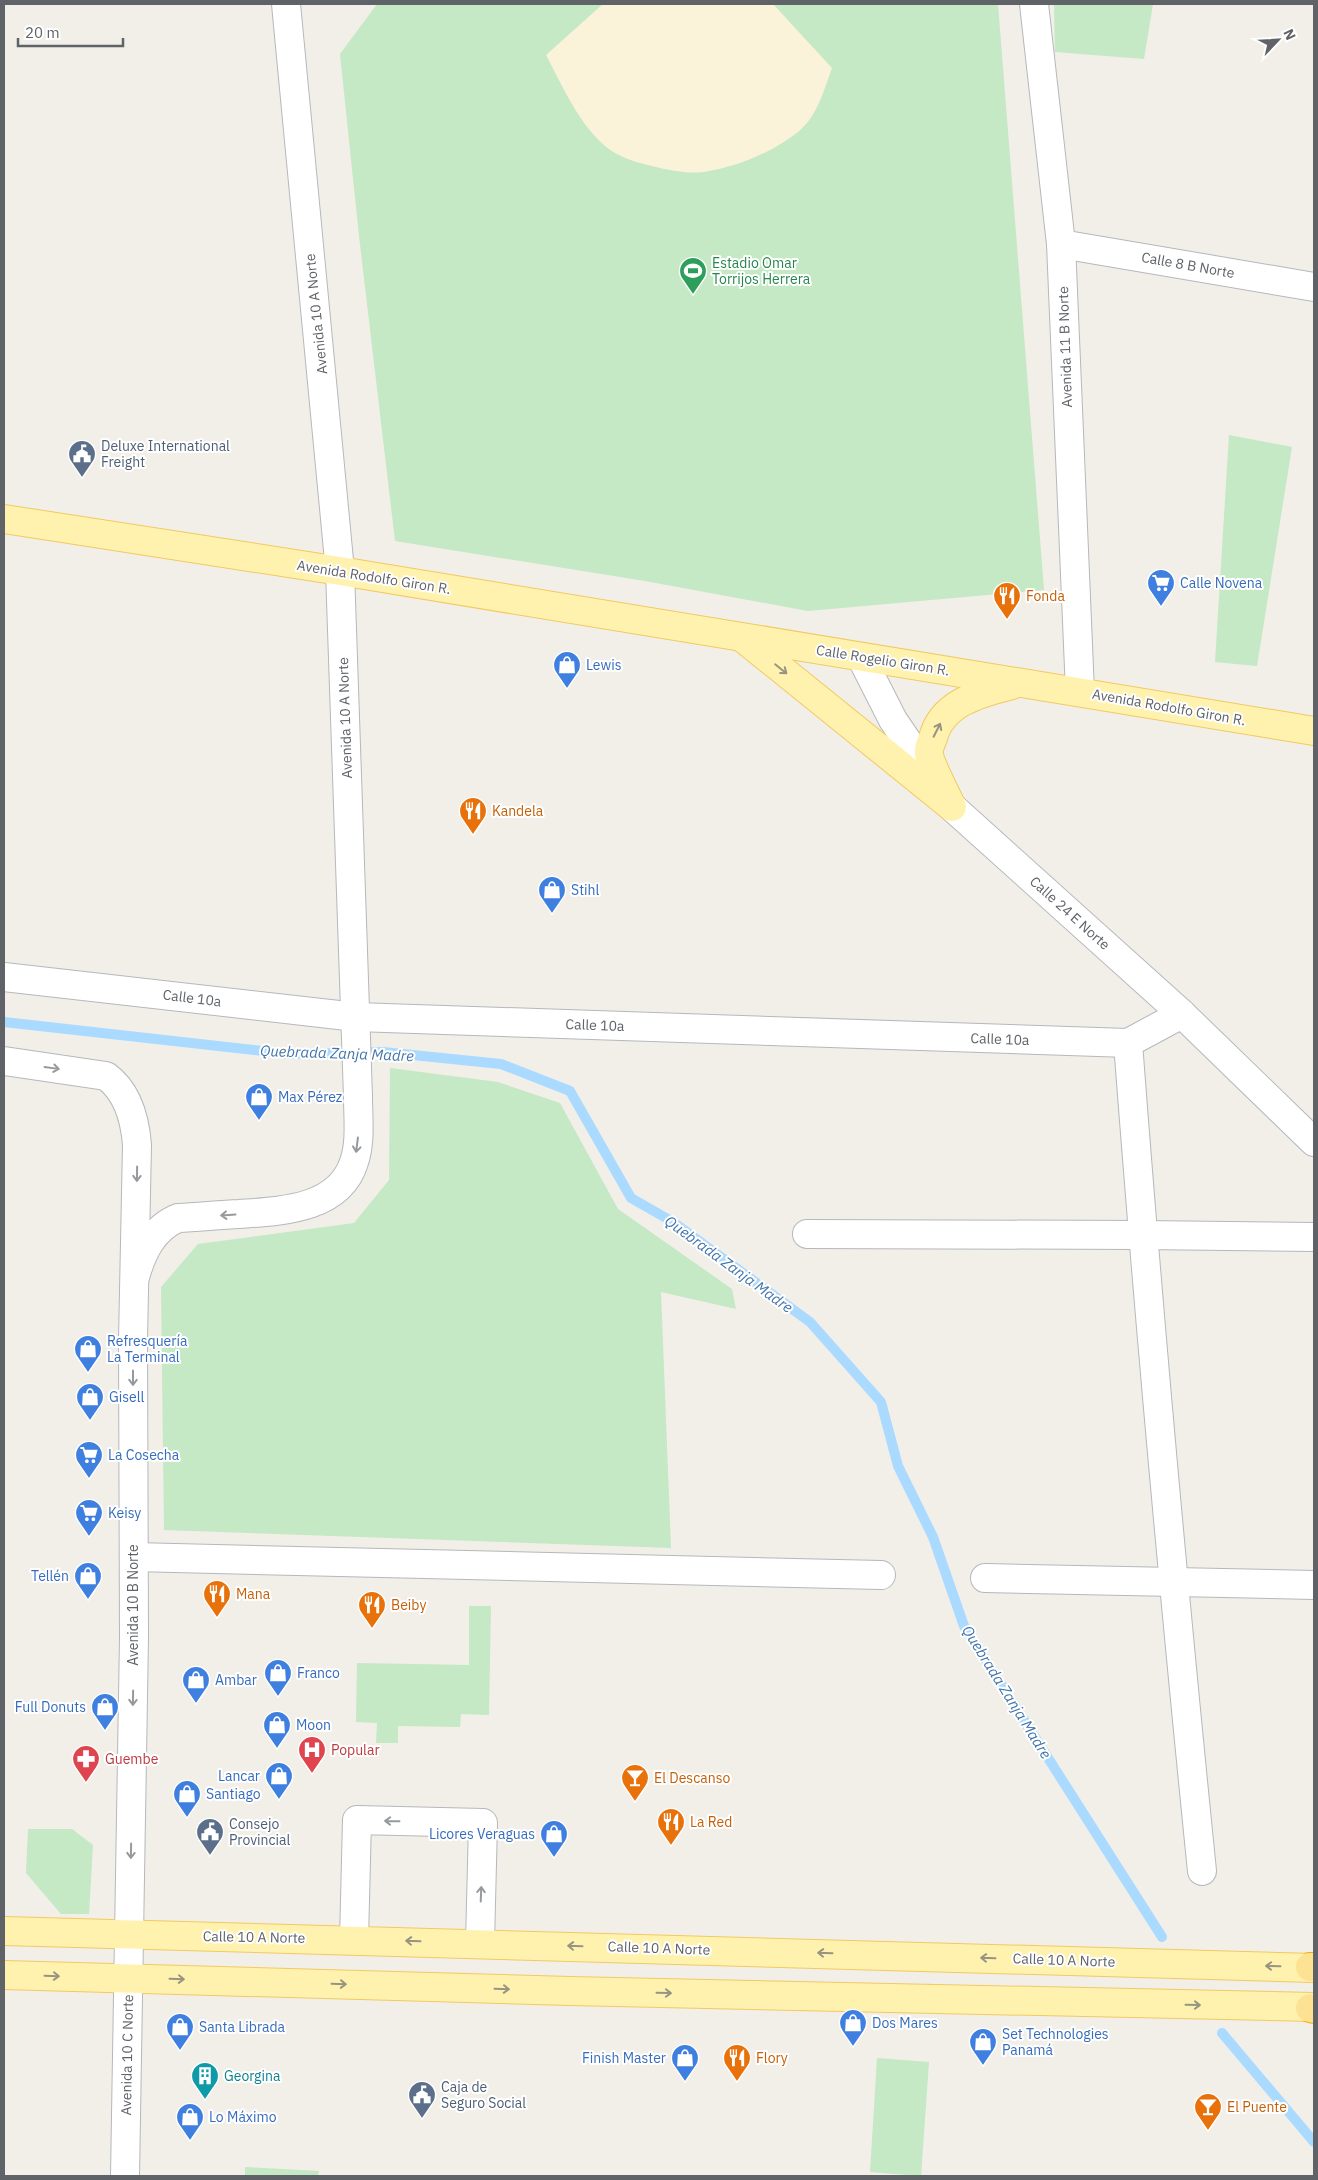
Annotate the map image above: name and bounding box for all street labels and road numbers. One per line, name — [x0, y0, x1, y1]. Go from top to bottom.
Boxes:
street label: Calle 8 B Norte — [1140, 248, 1236, 282]
street label: Avenida 10 A Norte — [301, 252, 331, 375]
street label: Avenida 11 B Norte — [1054, 286, 1076, 408]
street label: Avenida Rodolfo Giron R. — [296, 556, 452, 598]
street label: Calle Rogelio Giron R. — [815, 641, 951, 679]
street label: Avenida 10 A Norte — [334, 657, 356, 779]
street label: Avenida Rodolfo Giron R. — [1091, 685, 1247, 729]
street label: Calle 24 E Norte — [1026, 872, 1114, 954]
street label: Calle 10a — [162, 985, 223, 1011]
street label: Calle 10a — [565, 1015, 625, 1035]
street label: Calle 10a — [970, 1029, 1030, 1049]
street label: Avenida 10 B Norte — [124, 1544, 142, 1666]
street label: Calle 10 A Norte — [203, 1927, 306, 1947]
street label: Calle 10 A Norte — [607, 1937, 711, 1959]
street label: Calle 10 A Norte — [1012, 1949, 1116, 1971]
street label: Avenida 10 C Norte — [117, 1994, 137, 2116]

